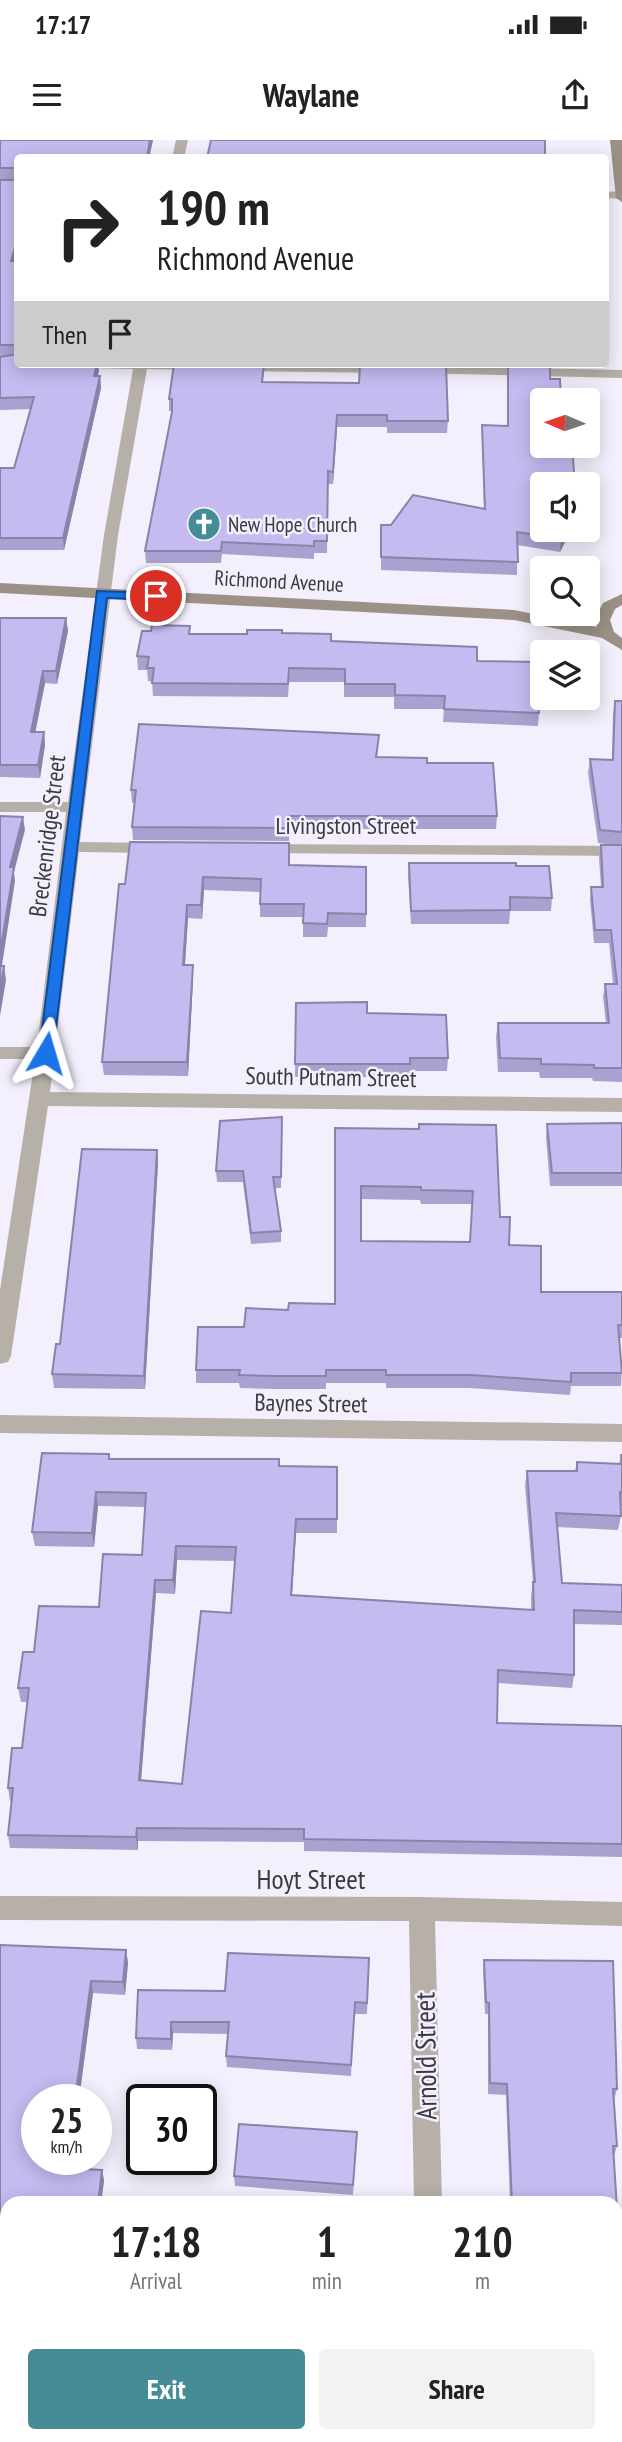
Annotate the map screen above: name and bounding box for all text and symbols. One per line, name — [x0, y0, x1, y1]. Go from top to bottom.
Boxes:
text: 17:17 — [35, 8, 91, 41]
text: Waylane — [263, 74, 359, 116]
icon: menu — [28, 76, 66, 114]
icon: share — [556, 76, 594, 114]
text: 190 m — [157, 175, 270, 239]
icon: right — [42, 182, 133, 273]
text: Richmond Avenue — [157, 237, 354, 279]
icon: arrive — [101, 315, 139, 353]
text: Then — [42, 318, 87, 351]
north arrow — [530, 388, 600, 458]
map controls — [530, 388, 600, 710]
button: sound — [530, 472, 600, 542]
church icon: New Hope Church — [185, 505, 223, 543]
place label: New Hope Church — [228, 511, 357, 538]
button: search — [530, 556, 600, 626]
street label: Richmond Avenue — [214, 564, 344, 598]
pin — [126, 566, 186, 626]
icon: arrive — [137, 577, 175, 615]
button: layers — [530, 640, 600, 710]
street label: Breckenridge Street — [22, 753, 72, 919]
street label: Livingston Street — [276, 810, 417, 841]
position arrow — [9, 1016, 83, 1090]
street label: South Putnam Street — [245, 1060, 417, 1094]
street label: Baynes Street — [254, 1387, 368, 1419]
street label: Hoyt Street — [257, 1860, 366, 1897]
street label: Arnold Street — [405, 1991, 445, 2120]
speed limit sign: 30 — [126, 2084, 217, 2175]
text: 25 — [50, 2097, 83, 2143]
text: km/h — [51, 2135, 82, 2158]
text: 17:18 — [110, 2214, 201, 2269]
text: 1 — [317, 2214, 337, 2269]
text: 210 — [452, 2214, 513, 2269]
text: Arrival — [130, 2266, 182, 2295]
text: min — [312, 2266, 342, 2295]
text: m — [475, 2266, 490, 2295]
button: Exit — [28, 2349, 305, 2429]
button: Share — [319, 2349, 595, 2429]

